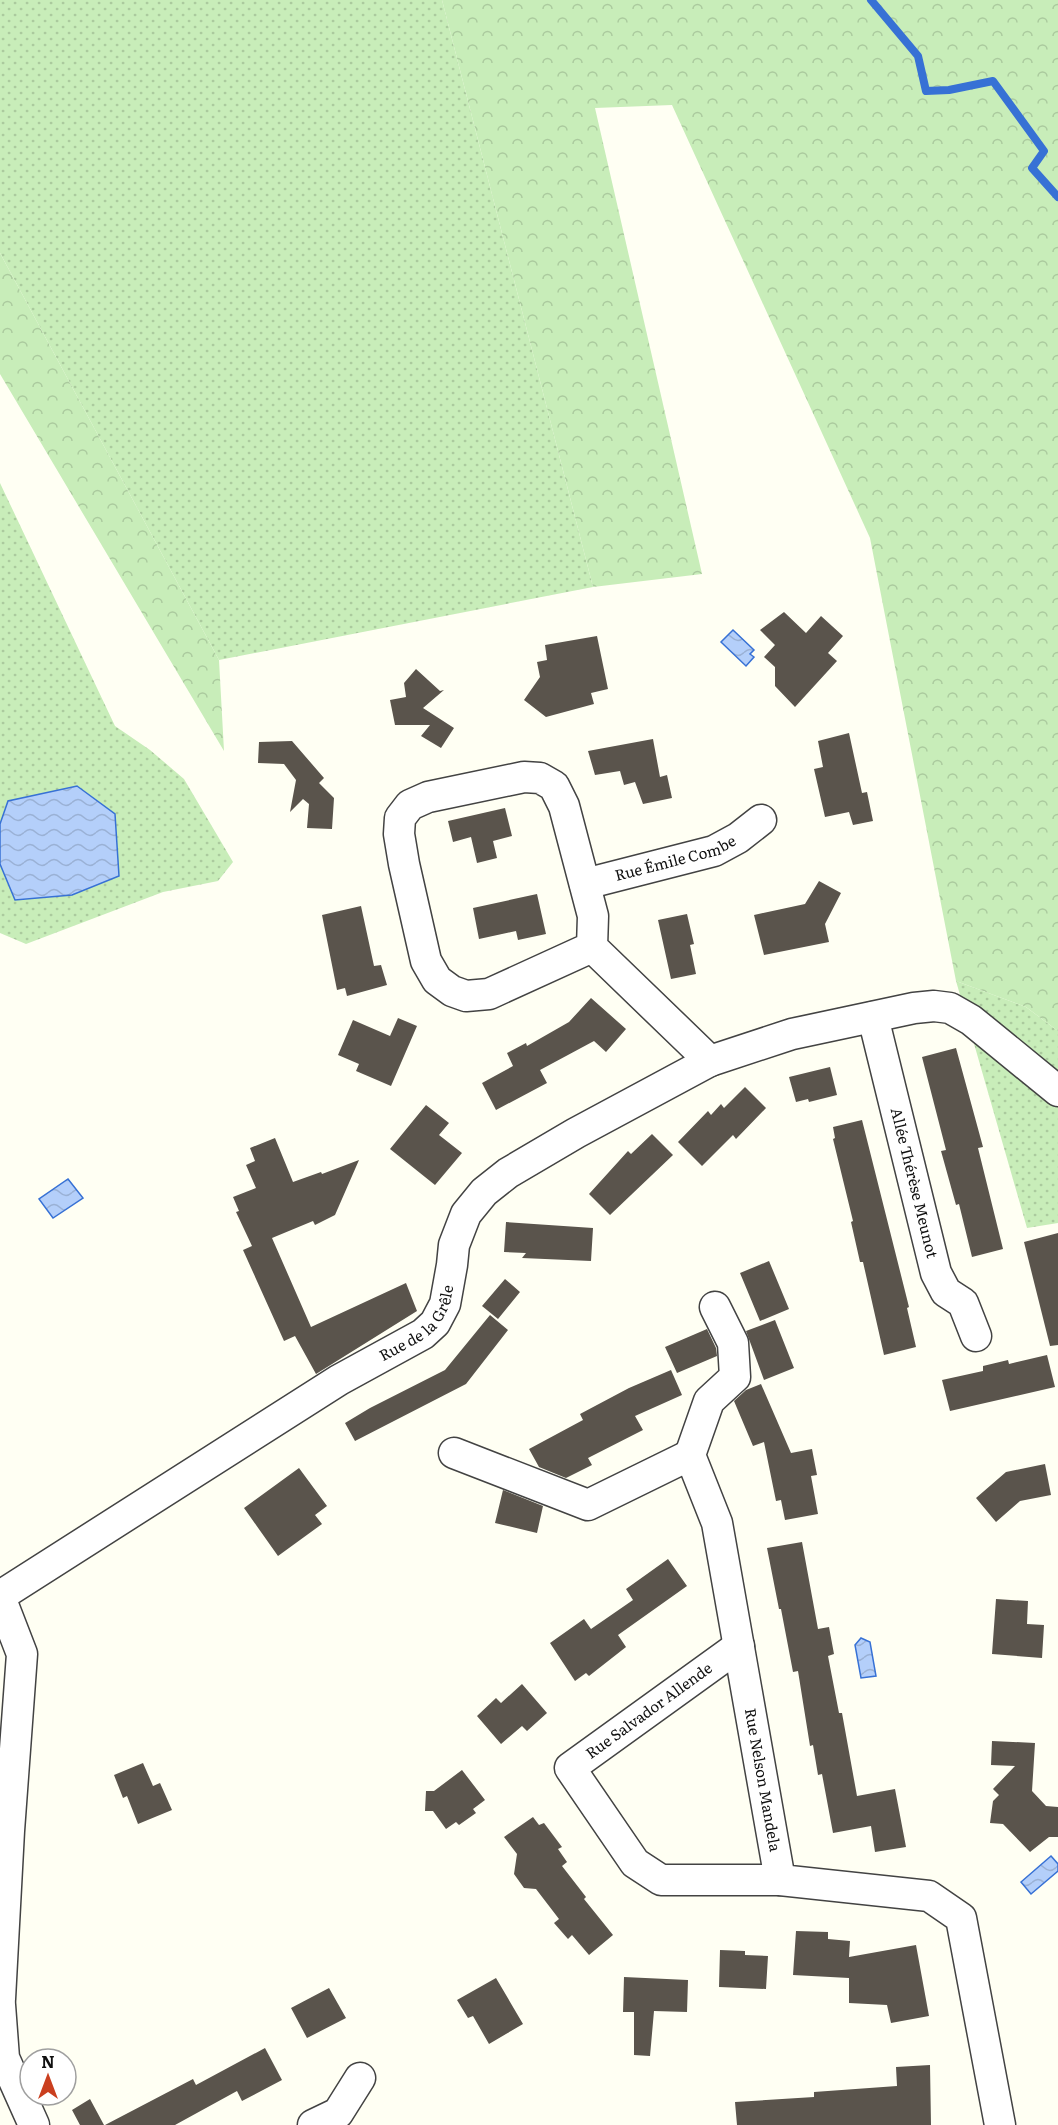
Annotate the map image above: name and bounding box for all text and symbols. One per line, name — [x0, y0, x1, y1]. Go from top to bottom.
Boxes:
street label: Rue Émile Combe — [612, 828, 740, 886]
street label: Allée Thérèse Meunot — [886, 1105, 945, 1260]
street label: Rue de la Grêle — [374, 1283, 458, 1366]
street label: Rue Salvador Allende — [580, 1656, 716, 1764]
street label: Rue Nelson Mandela — [740, 1706, 788, 1854]
north arrow — [18, 2047, 78, 2107]
text: N — [41, 2049, 55, 2073]

